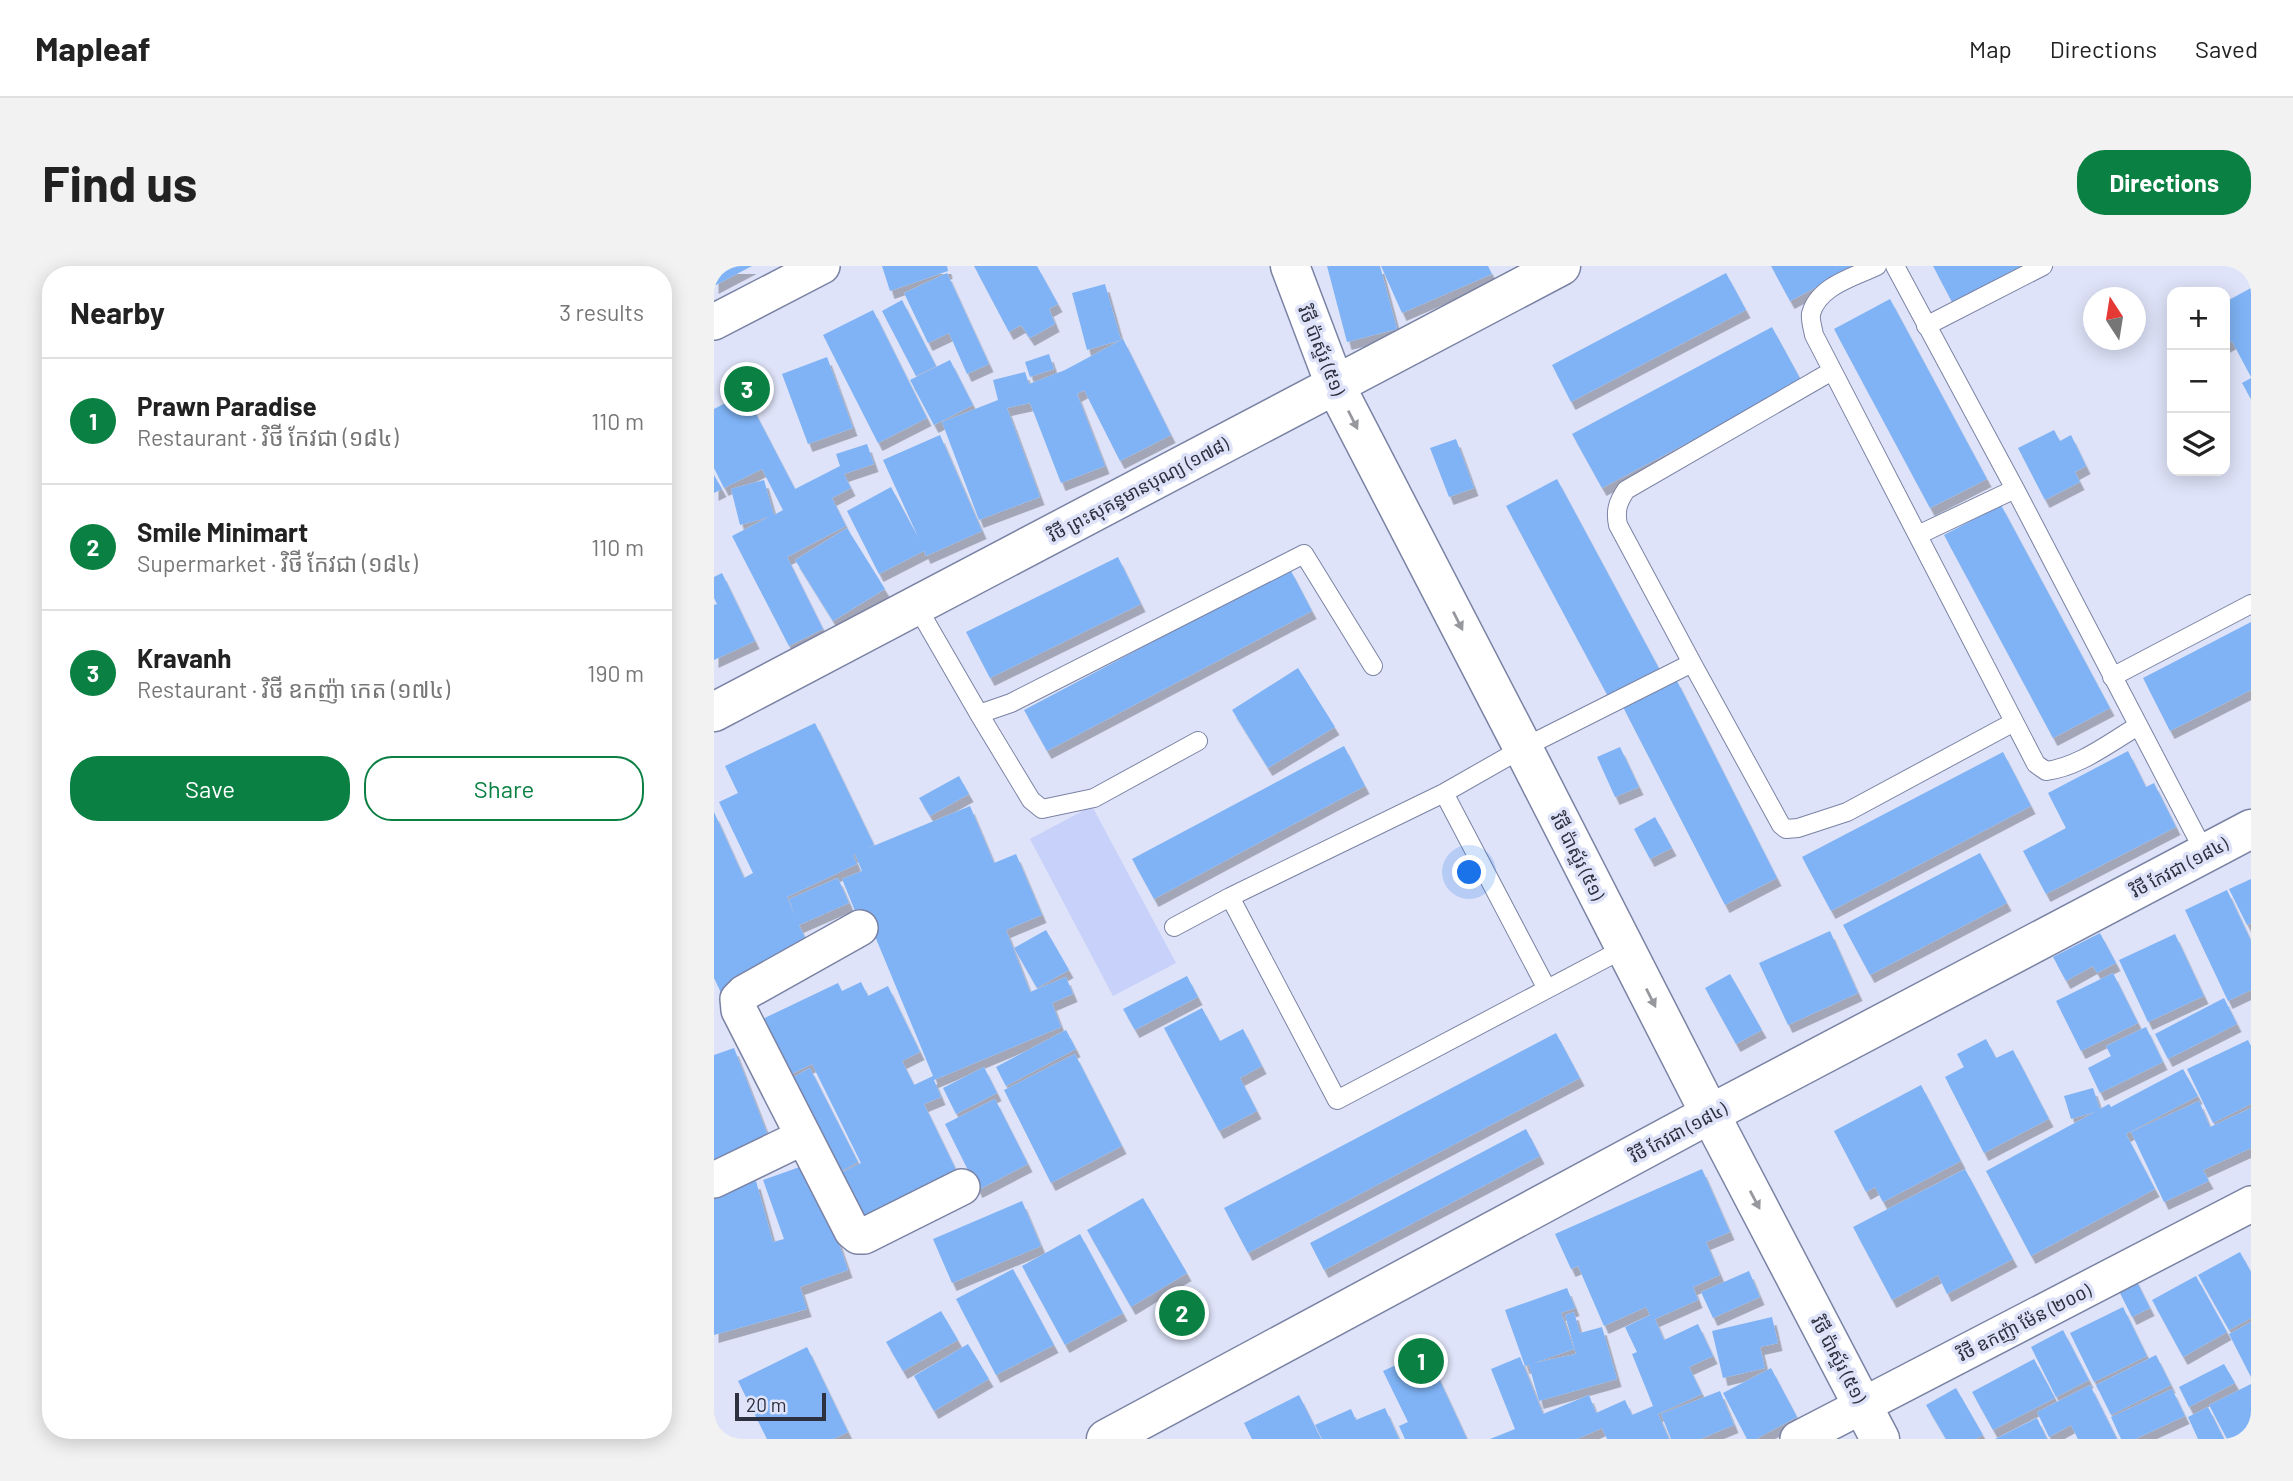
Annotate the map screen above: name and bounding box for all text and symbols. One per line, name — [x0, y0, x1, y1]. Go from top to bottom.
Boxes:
text: Mapleaf — [35, 28, 151, 68]
text: Map — [1969, 34, 2012, 63]
text: Directions — [2050, 34, 2157, 63]
text: Saved — [2195, 34, 2258, 63]
button: Directions — [2077, 150, 2251, 215]
text: Find us — [42, 153, 197, 212]
north arrow — [2083, 287, 2146, 350]
map controls — [2167, 287, 2230, 476]
button: + — [2167, 287, 2230, 350]
text: Nearby — [70, 294, 165, 330]
text: 3 results — [559, 298, 644, 326]
street label: វិថី ប៉ាស្ទ័រ (៥១) — [1292, 301, 1350, 399]
button: − — [2167, 350, 2230, 413]
pin: 3 — [724, 363, 770, 415]
text: Prawn Paradise — [137, 390, 317, 421]
text: 1 — [89, 407, 97, 435]
text: 110 m — [591, 407, 644, 435]
one-way arrow — [1346, 410, 1358, 430]
button: layers — [2167, 413, 2230, 476]
text: Restaurant · វិថី កែវជា (១៨៤) — [137, 423, 399, 451]
street label: វិថី ព្រះសុគន្ធមានបុណ្យ (១៧៨) — [1043, 432, 1233, 549]
text: Smile Minimart — [137, 516, 308, 547]
text: 2 — [87, 533, 99, 561]
text: 110 m — [591, 533, 644, 561]
text: Supermarket · វិថី កែវជា (១៨៤) — [137, 549, 418, 577]
one-way arrow — [1451, 612, 1463, 632]
text: Kravanh — [137, 642, 231, 673]
text: 3 — [87, 659, 99, 687]
text: 190 m — [587, 659, 644, 687]
text: Restaurant · វិថី ឧកញ៉ា កេត (១៧៤) — [137, 675, 450, 703]
button: Save — [70, 756, 350, 821]
button: Share — [364, 756, 644, 821]
street label: វិថី ប៉ាស្ទ័រ (៥១) — [1545, 808, 1610, 904]
street label: វិថី កែវជា (១៨៤) — [2126, 832, 2232, 902]
your location — [1452, 855, 1486, 889]
one-way arrow — [1645, 988, 1656, 1008]
street label: វិថី កែវជា (១៨៤) — [1625, 1097, 1731, 1167]
one-way arrow — [1749, 1191, 1761, 1210]
street label: វិថី ឧកញ៉ា ម៉ែន (២០០) — [1953, 1279, 2095, 1367]
pin: 2 — [1159, 1287, 1205, 1339]
street label: វិថី ប៉ាស្ទ័រ (៥១) — [1805, 1311, 1871, 1407]
pin: 1 — [1398, 1335, 1444, 1387]
scale bar — [735, 1390, 826, 1422]
text: 20 m — [746, 1393, 786, 1416]

